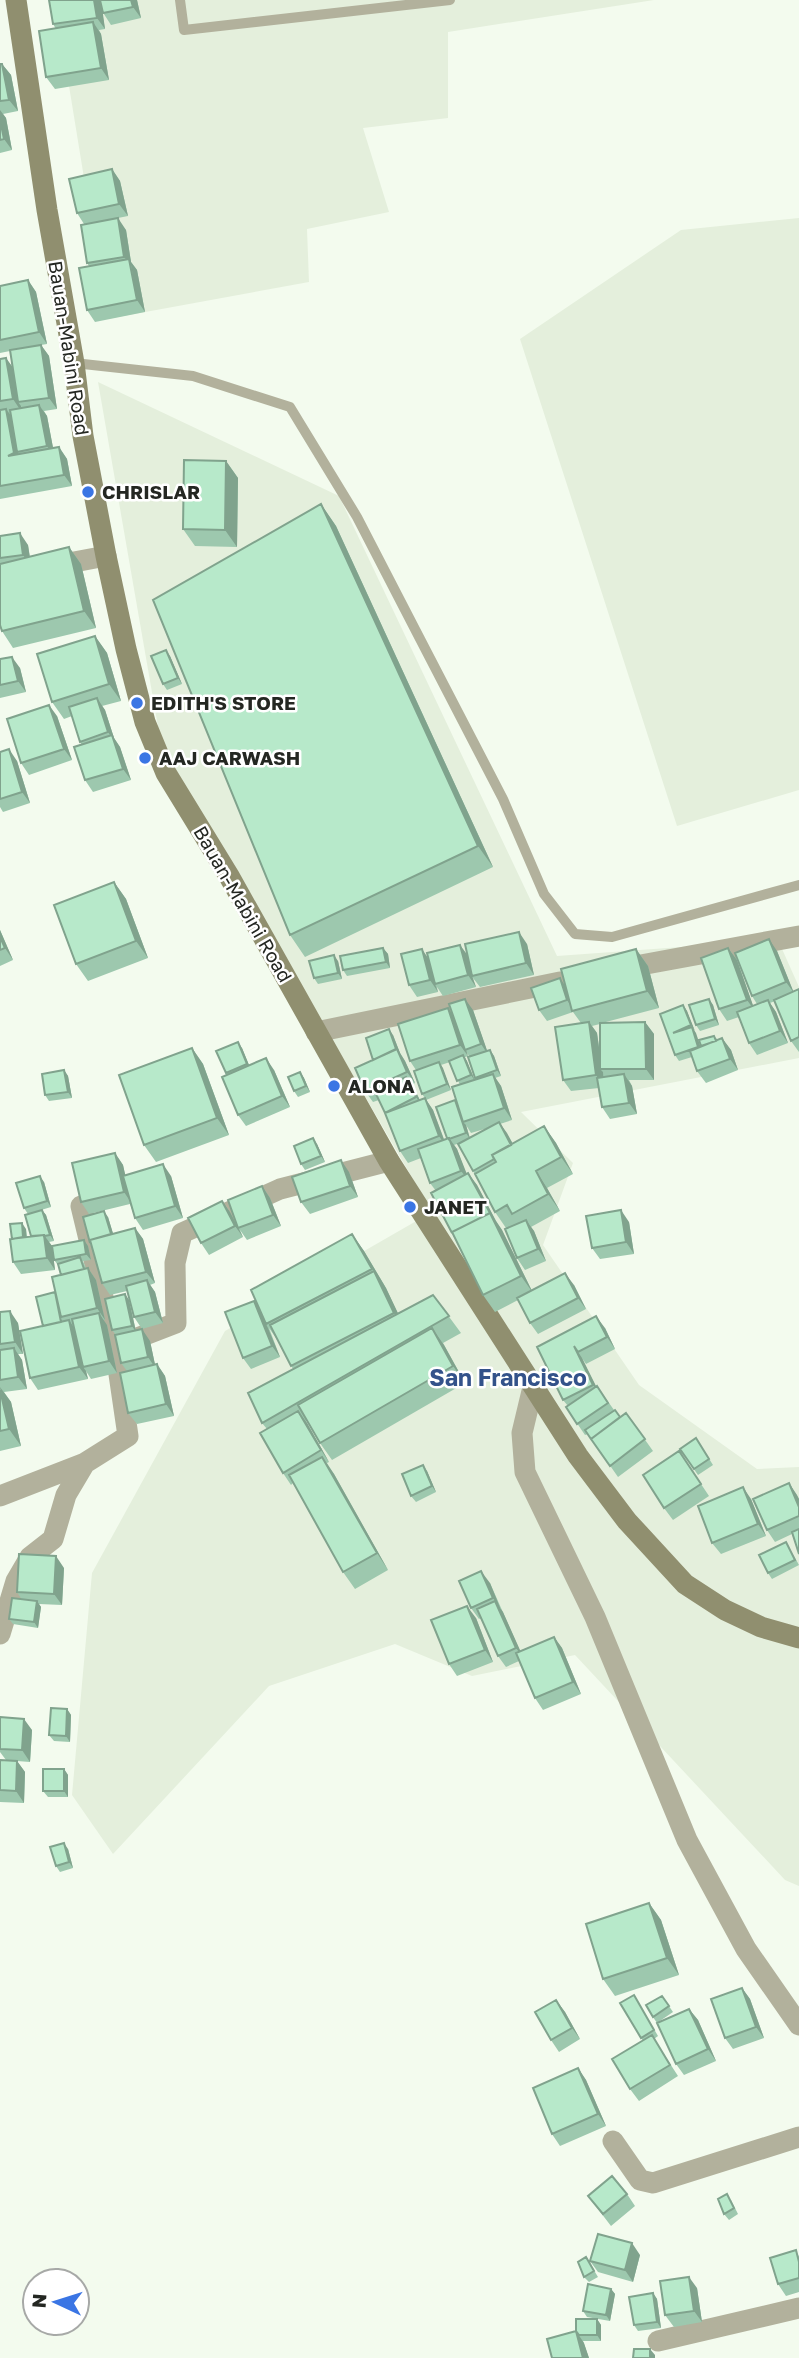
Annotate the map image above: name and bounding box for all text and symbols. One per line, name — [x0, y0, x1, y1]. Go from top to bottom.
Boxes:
street label: Bauan-Mabini Road — [44, 259, 95, 437]
place label: CHRISLAR — [102, 480, 200, 503]
marker: CHRISLAR — [80, 484, 96, 500]
place label: EDITH'S STORE — [151, 691, 296, 714]
marker: EDITH'S STORE — [129, 695, 145, 711]
place label: AAJ CARWASH — [159, 746, 300, 769]
marker: AAJ CARWASH — [137, 750, 153, 766]
street label: Bauan-Mabini Road — [189, 822, 298, 986]
place label: ALONA — [348, 1074, 415, 1097]
marker: ALONA — [326, 1078, 342, 1094]
place label: JANET — [424, 1195, 487, 1218]
marker: JANET — [402, 1199, 418, 1215]
district label: San Francisco — [429, 1363, 587, 1391]
north arrow — [21, 2267, 91, 2337]
text: N — [27, 2293, 51, 2309]

